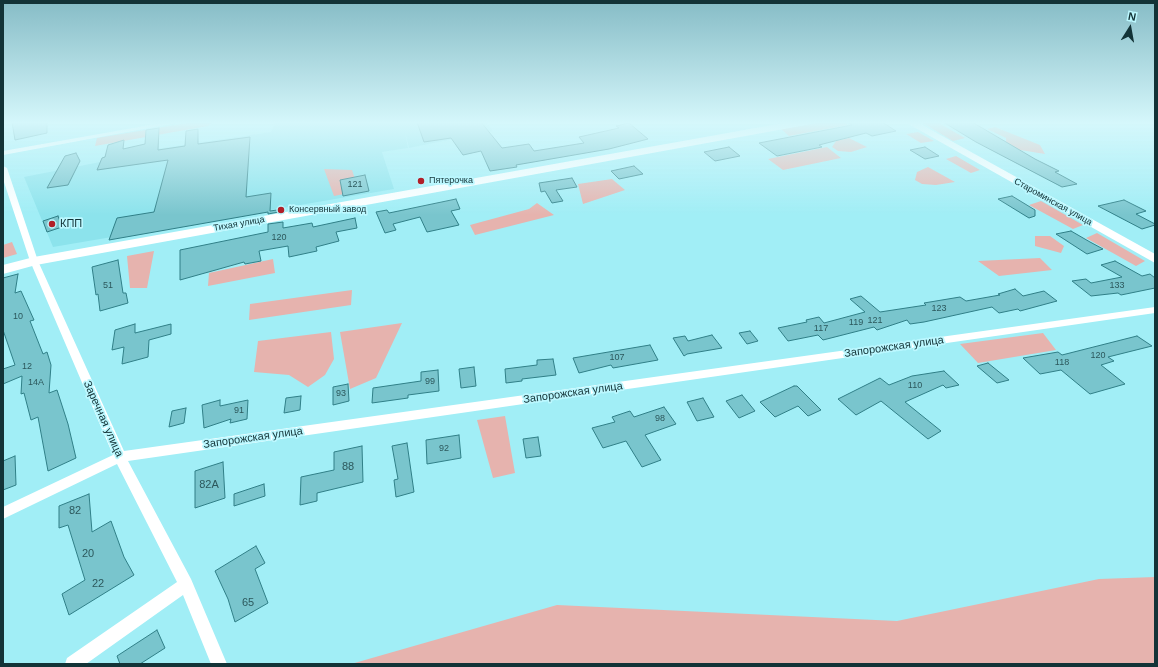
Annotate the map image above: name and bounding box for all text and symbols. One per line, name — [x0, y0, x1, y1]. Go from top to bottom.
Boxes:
north arrow — [1110, 8, 1150, 48]
text: N — [1127, 10, 1137, 23]
marker: Пятерочка — [416, 176, 426, 186]
place label: Пятерочка — [429, 176, 473, 186]
street label: Староминская улица — [1012, 176, 1094, 228]
house number: 121 — [347, 180, 363, 190]
marker: Консервный завод — [276, 205, 286, 215]
place label: Консервный завод — [289, 205, 366, 215]
street label: Тихая улица — [213, 214, 265, 234]
place label: КПП — [60, 217, 82, 231]
marker: КПП — [47, 219, 57, 229]
house number: 120 — [271, 233, 287, 243]
house number: 51 — [103, 281, 113, 291]
house number: 133 — [1109, 281, 1125, 291]
house number: 123 — [931, 304, 947, 314]
house number: 10 — [13, 312, 23, 322]
house number: 121 — [867, 316, 883, 326]
house number: 119 — [849, 318, 863, 328]
house number: 117 — [814, 324, 828, 334]
street label: Запорожская улица — [843, 333, 945, 361]
house number: 120 — [1090, 351, 1106, 361]
house number: 107 — [609, 353, 625, 363]
house number: 118 — [1055, 358, 1069, 368]
house number: 12 — [22, 362, 32, 372]
house number: 99 — [425, 377, 435, 387]
house number: 14А — [28, 378, 44, 388]
street label: Заречная улица — [80, 379, 126, 459]
street label: Запорожская улица — [522, 379, 624, 407]
house number: 110 — [908, 381, 922, 391]
house number: 93 — [336, 389, 346, 399]
house number: 91 — [234, 406, 244, 416]
house number: 98 — [655, 414, 665, 424]
street label: Запорожская улица — [202, 424, 304, 452]
house number: 92 — [439, 444, 449, 454]
house number: 88 — [342, 460, 354, 474]
house number: 82А — [199, 478, 219, 492]
house number: 82 — [69, 504, 81, 518]
house number: 20 — [82, 547, 94, 561]
house number: 22 — [92, 577, 104, 591]
house number: 65 — [242, 596, 254, 610]

